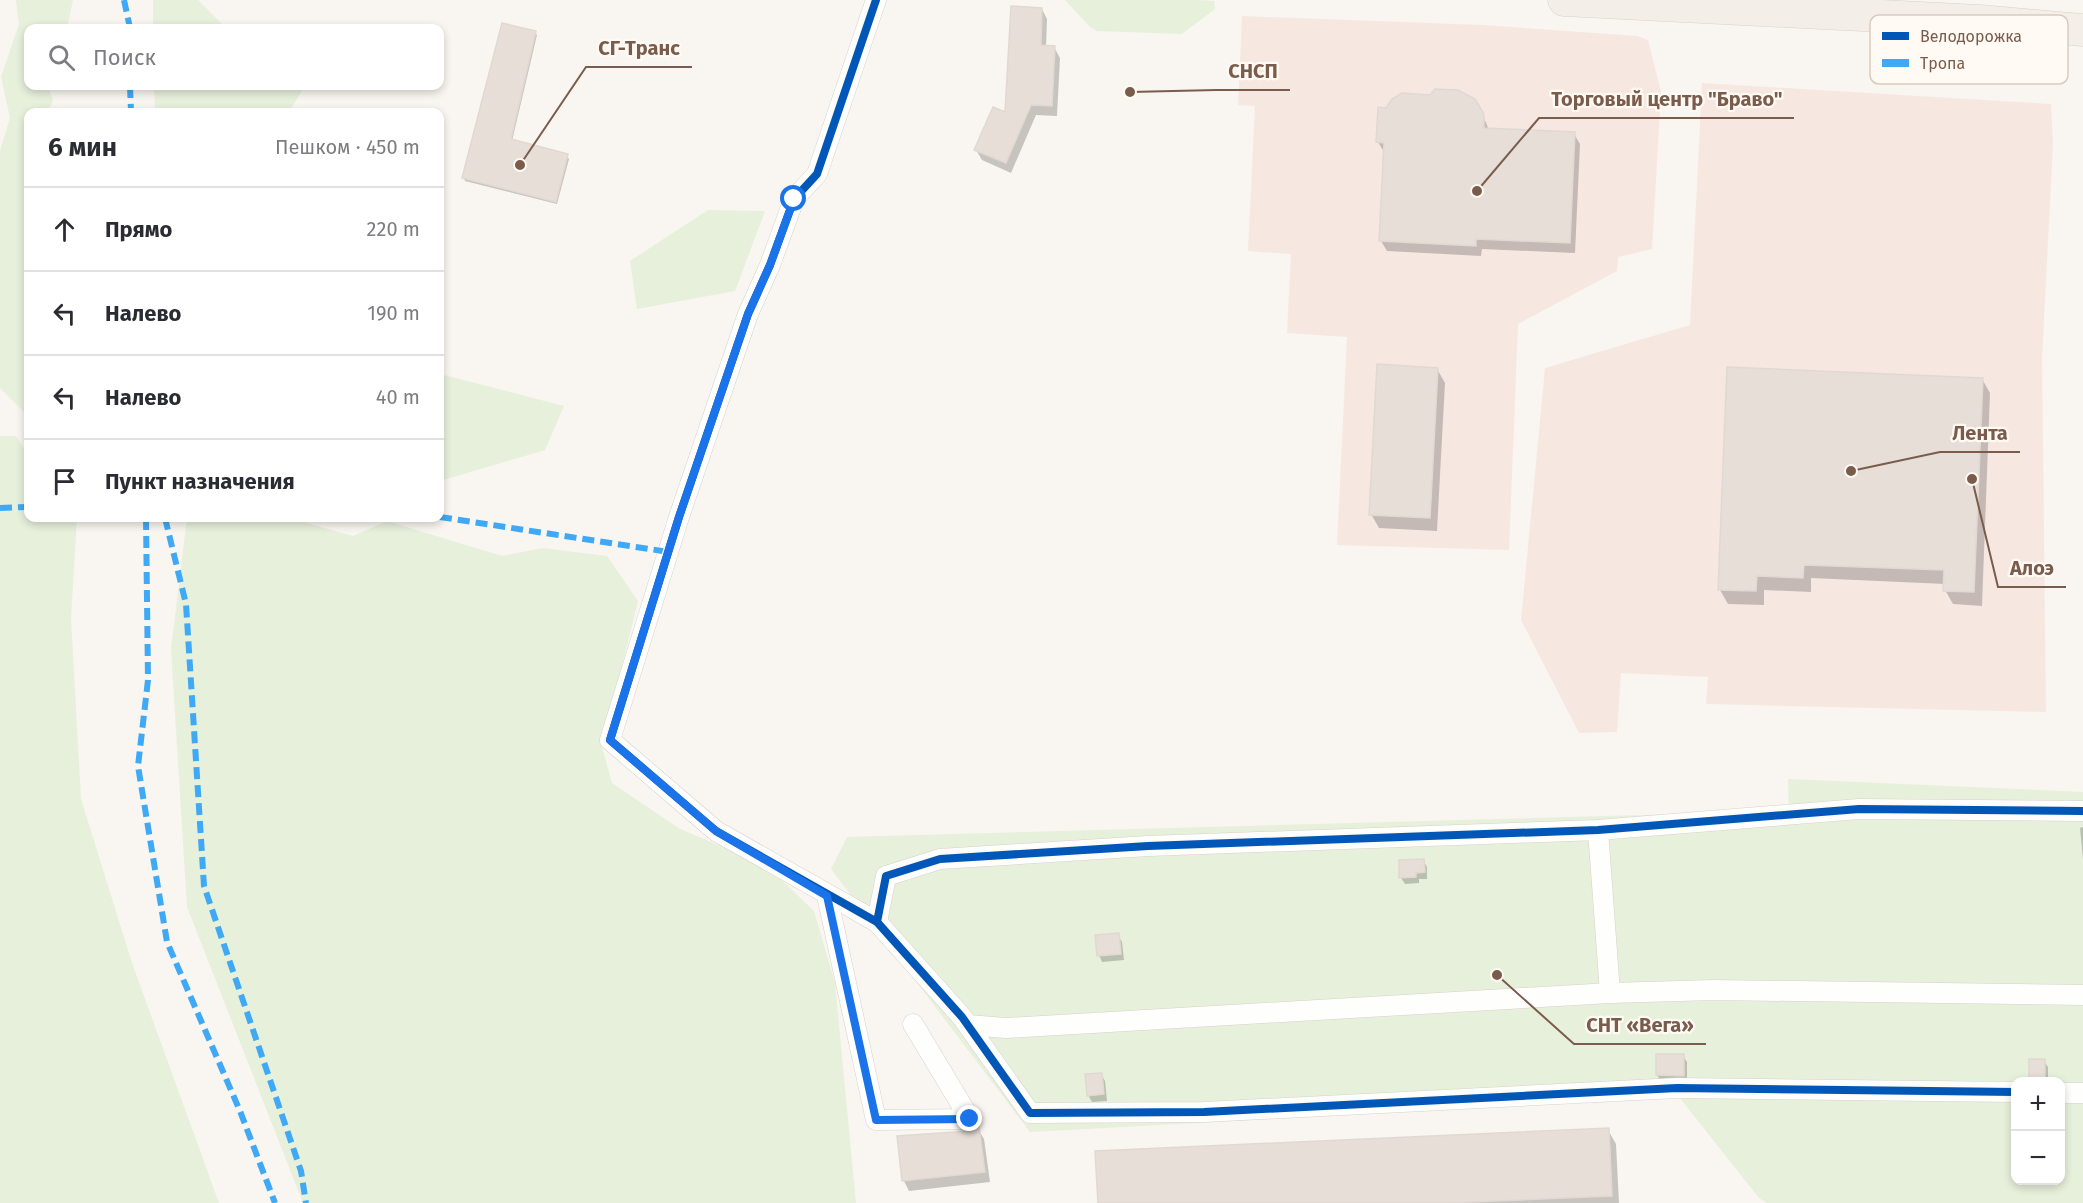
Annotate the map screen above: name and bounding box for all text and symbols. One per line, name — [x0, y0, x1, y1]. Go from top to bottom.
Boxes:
legend — [1870, 15, 2068, 84]
search box — [24, 24, 444, 90]
text: Велодорожка — [1920, 27, 2022, 46]
callout: СГ-Транс — [586, 29, 692, 67]
text: СГ-Транс — [598, 36, 680, 60]
icon: search — [45, 41, 78, 74]
text: Поиск — [93, 44, 156, 71]
callout: СНСП — [1216, 52, 1290, 90]
text: Тропа — [1920, 54, 1965, 73]
text: СНСП — [1228, 59, 1278, 83]
callout: Торговый центр "Браво" — [1539, 80, 1794, 118]
text: Торговый центр "Браво" — [1551, 87, 1783, 111]
text: 6 мин — [48, 132, 117, 163]
text: Пешком · 450 m — [275, 135, 420, 159]
route start — [780, 185, 806, 211]
icon: ahead — [48, 213, 81, 246]
text: Прямо — [105, 216, 172, 243]
text: 220 m — [367, 217, 420, 241]
icon: left — [48, 297, 81, 330]
text: Налево — [105, 300, 181, 327]
text: 190 m — [367, 301, 420, 325]
icon: left — [48, 381, 81, 414]
text: Налево — [105, 384, 181, 411]
text: 40 m — [376, 385, 420, 409]
callout: Лента — [1940, 414, 2020, 452]
text: Лента — [1952, 421, 2008, 445]
icon: arrive — [48, 465, 81, 498]
text: Пункт назначения — [105, 468, 295, 495]
callout: Алоэ — [1998, 549, 2066, 587]
text: Алоэ — [2009, 556, 2054, 580]
callout: СНТ «Вега» — [1574, 1006, 1706, 1044]
text: СНТ «Вега» — [1586, 1013, 1694, 1037]
map controls — [2011, 1077, 2065, 1185]
button: + — [2011, 1077, 2065, 1131]
route end — [956, 1105, 982, 1131]
button: − — [2011, 1131, 2065, 1185]

